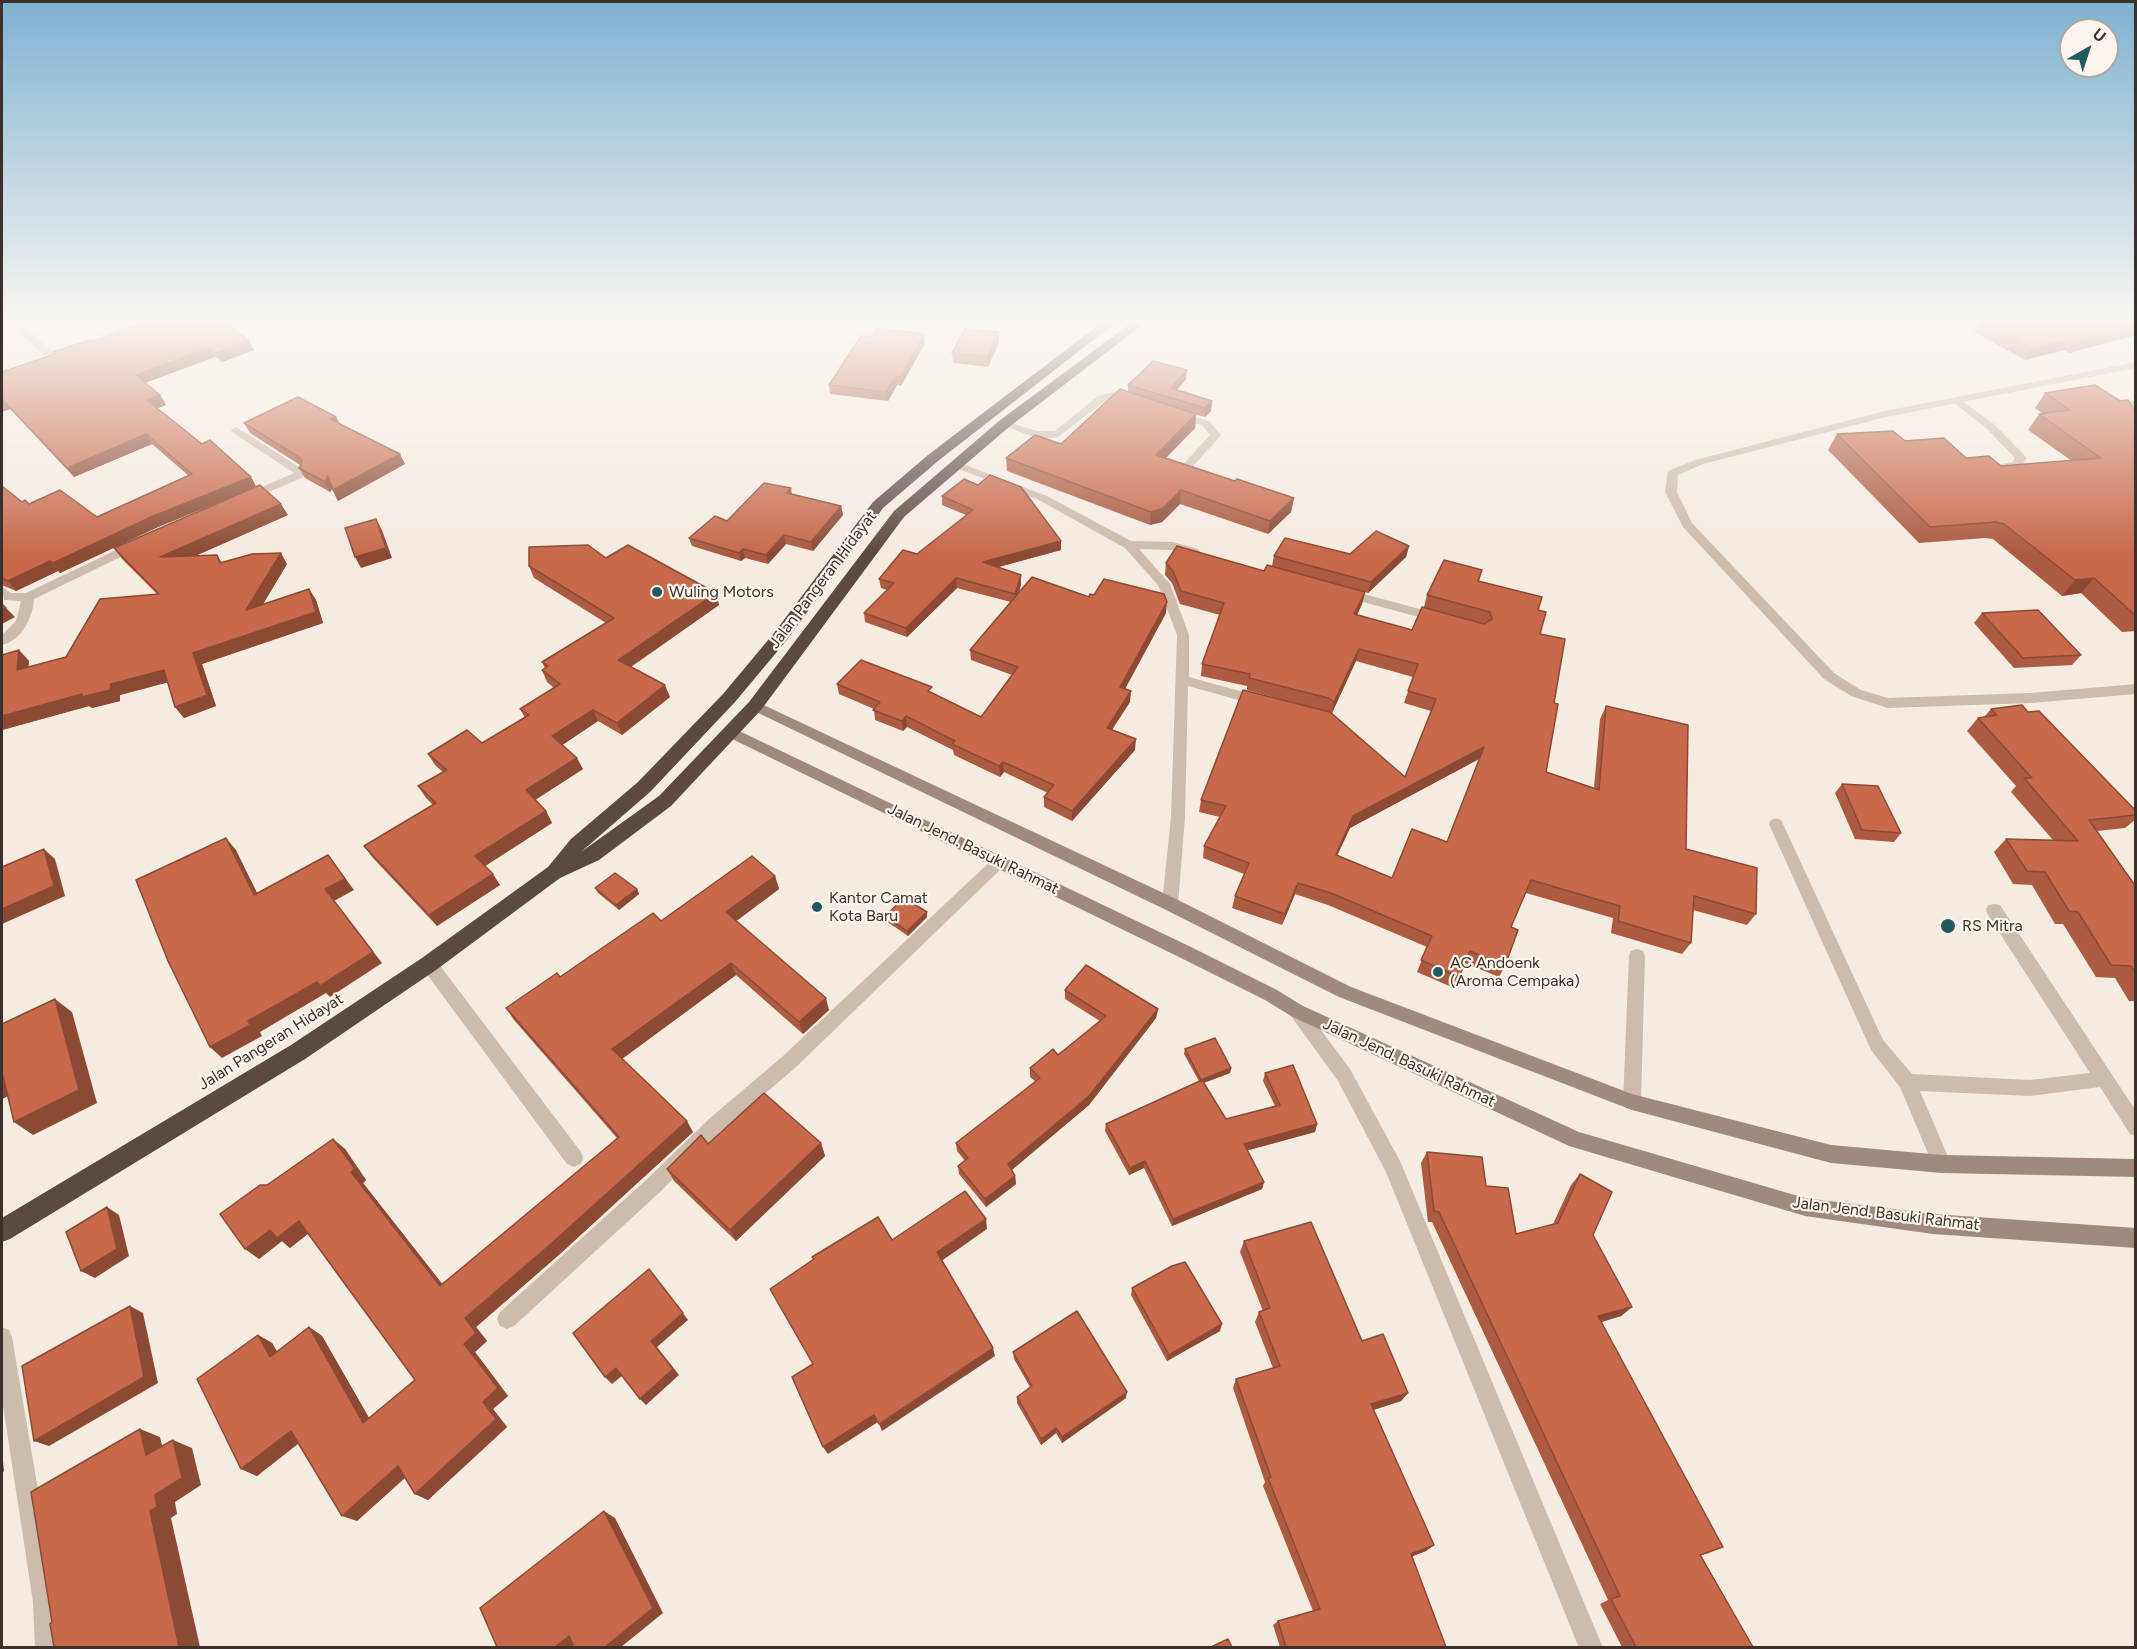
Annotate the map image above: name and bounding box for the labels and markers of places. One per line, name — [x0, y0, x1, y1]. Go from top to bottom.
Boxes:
place label: Wuling Motors — [669, 582, 774, 602]
marker: Wuling Motors — [650, 585, 664, 599]
place label: Kantor Camat Kota Baru — [829, 888, 928, 926]
marker: Kantor Camat Kota Baru — [810, 900, 824, 914]
place label: RS Mitra — [1962, 916, 2023, 936]
marker: RS Mitra — [1939, 917, 1957, 935]
place label: AC Andoenk (Aroma Cempaka) — [1450, 953, 1580, 991]
marker: AC Andoenk (Aroma Cempaka) — [1431, 965, 1445, 979]

